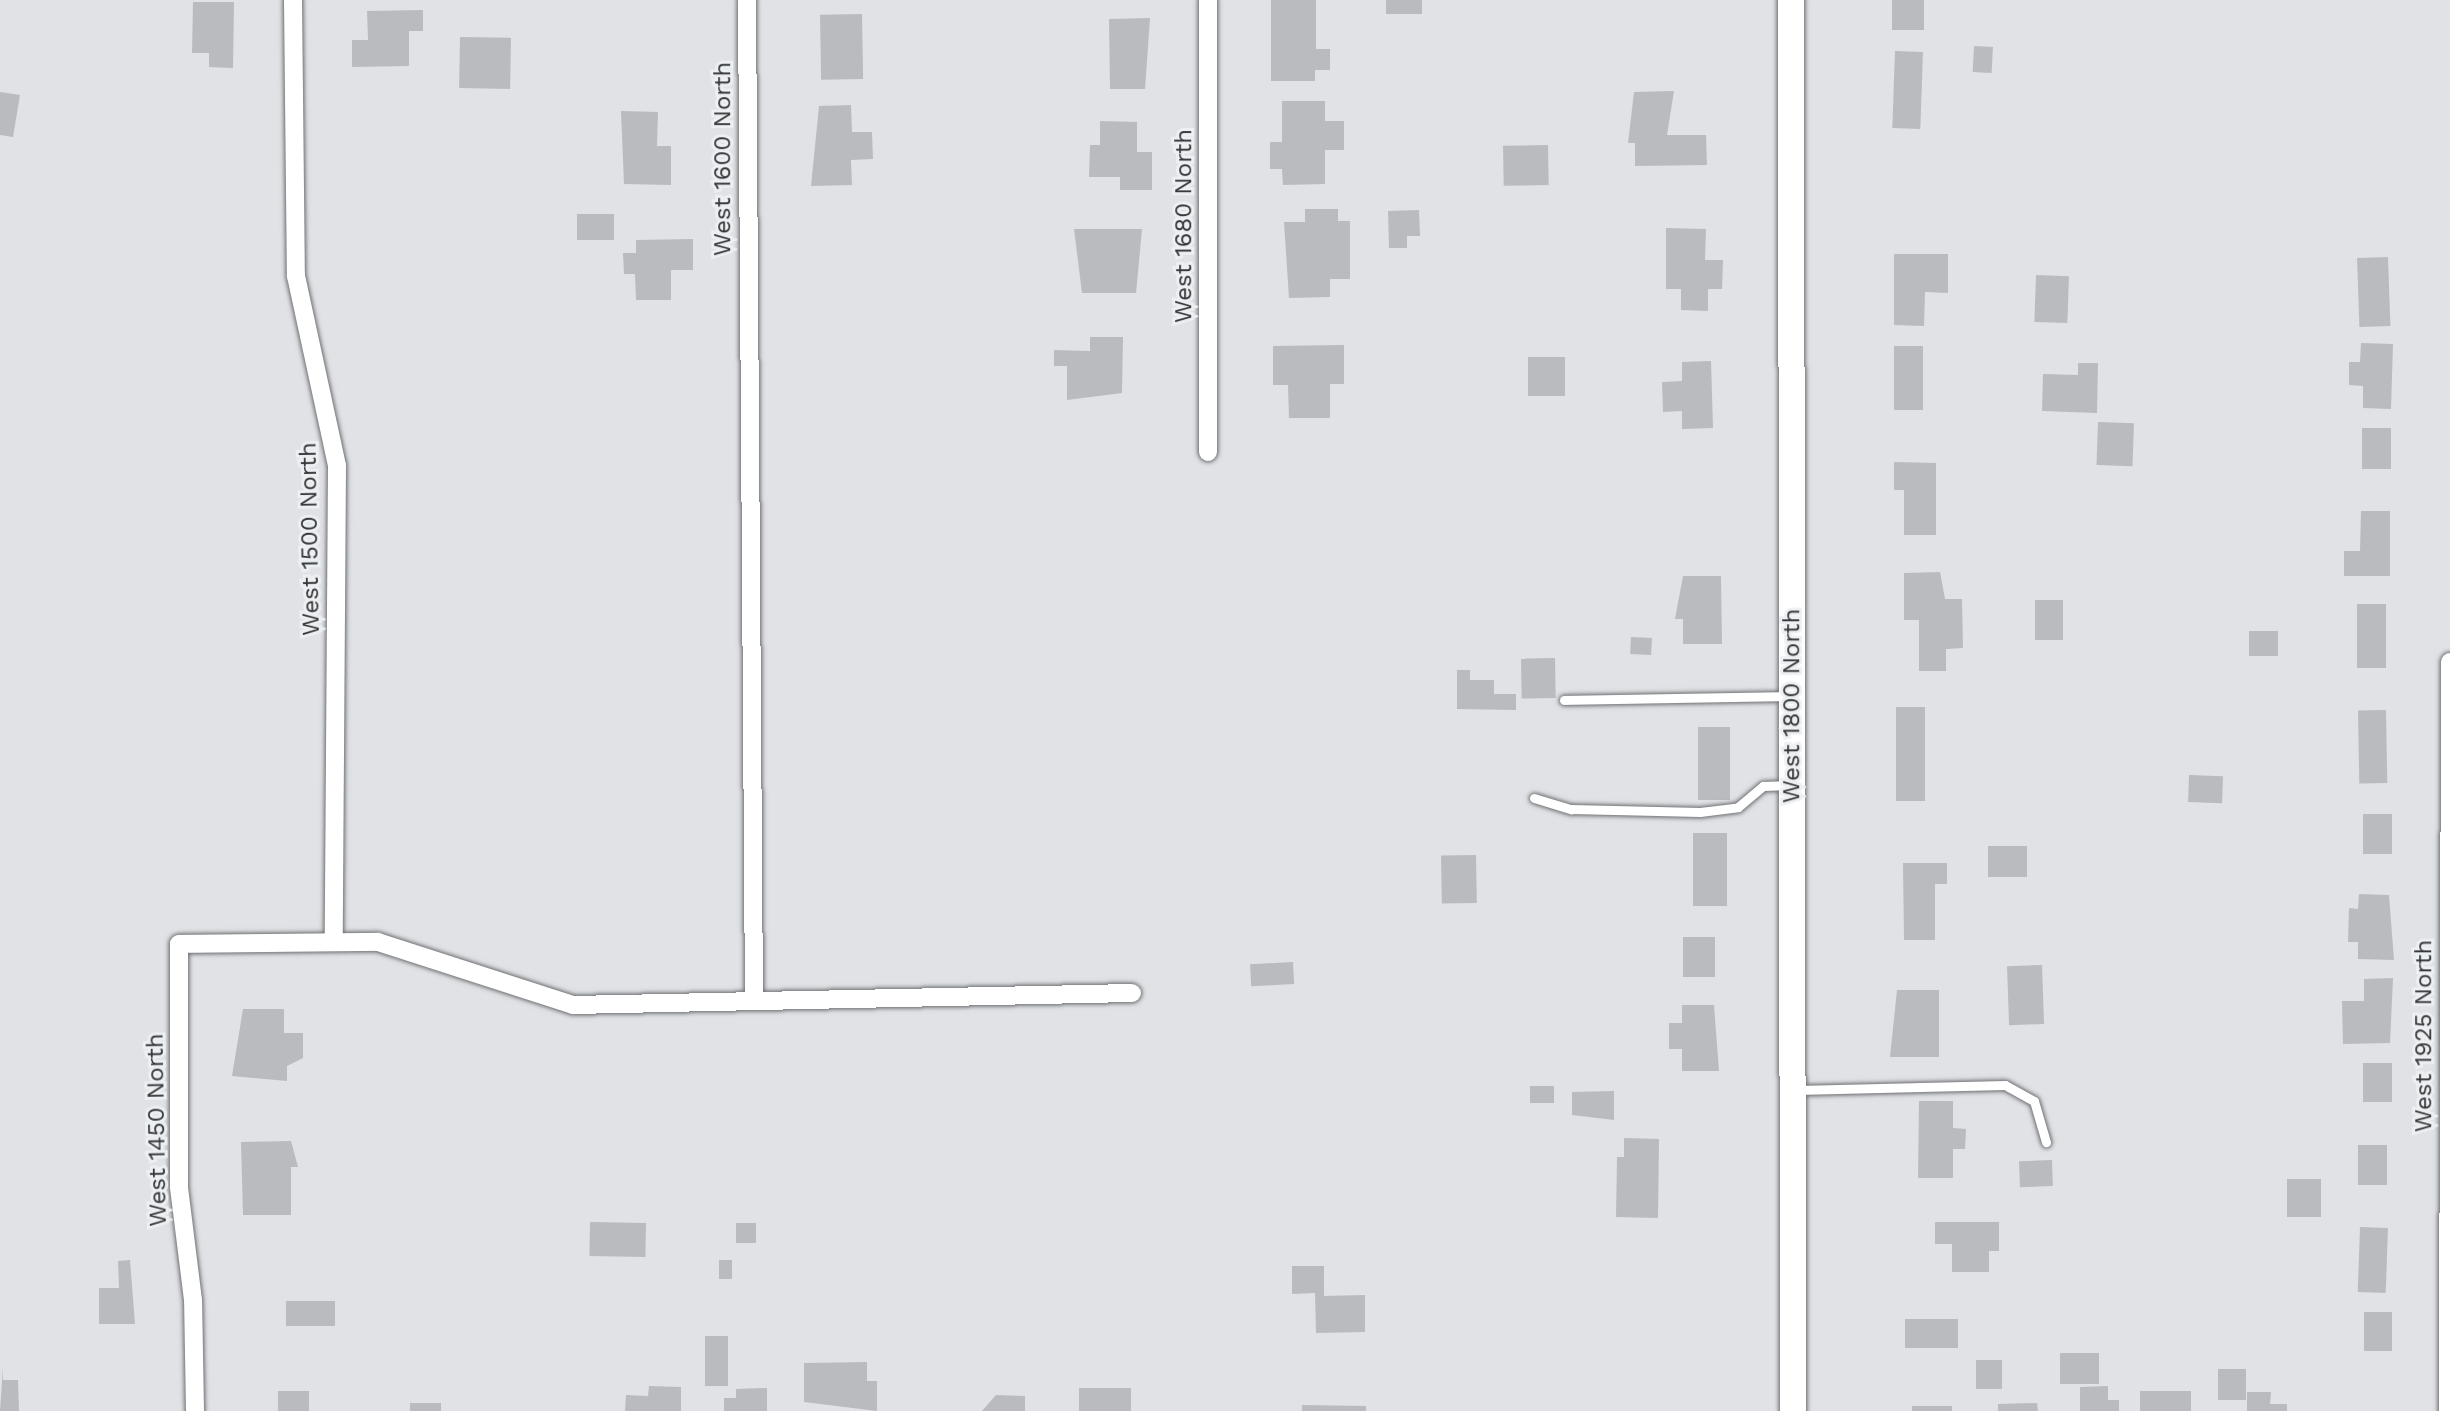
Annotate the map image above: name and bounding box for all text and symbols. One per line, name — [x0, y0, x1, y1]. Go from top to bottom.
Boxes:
street label: West 1600 North — [709, 62, 737, 256]
street label: West 1680 North — [1170, 129, 1198, 323]
street label: West 1500 North — [294, 442, 326, 636]
street label: West 1800 North — [1778, 609, 1806, 803]
street label: West 1925 North — [2410, 939, 2438, 1133]
street label: West 1450 North — [141, 1033, 173, 1227]

